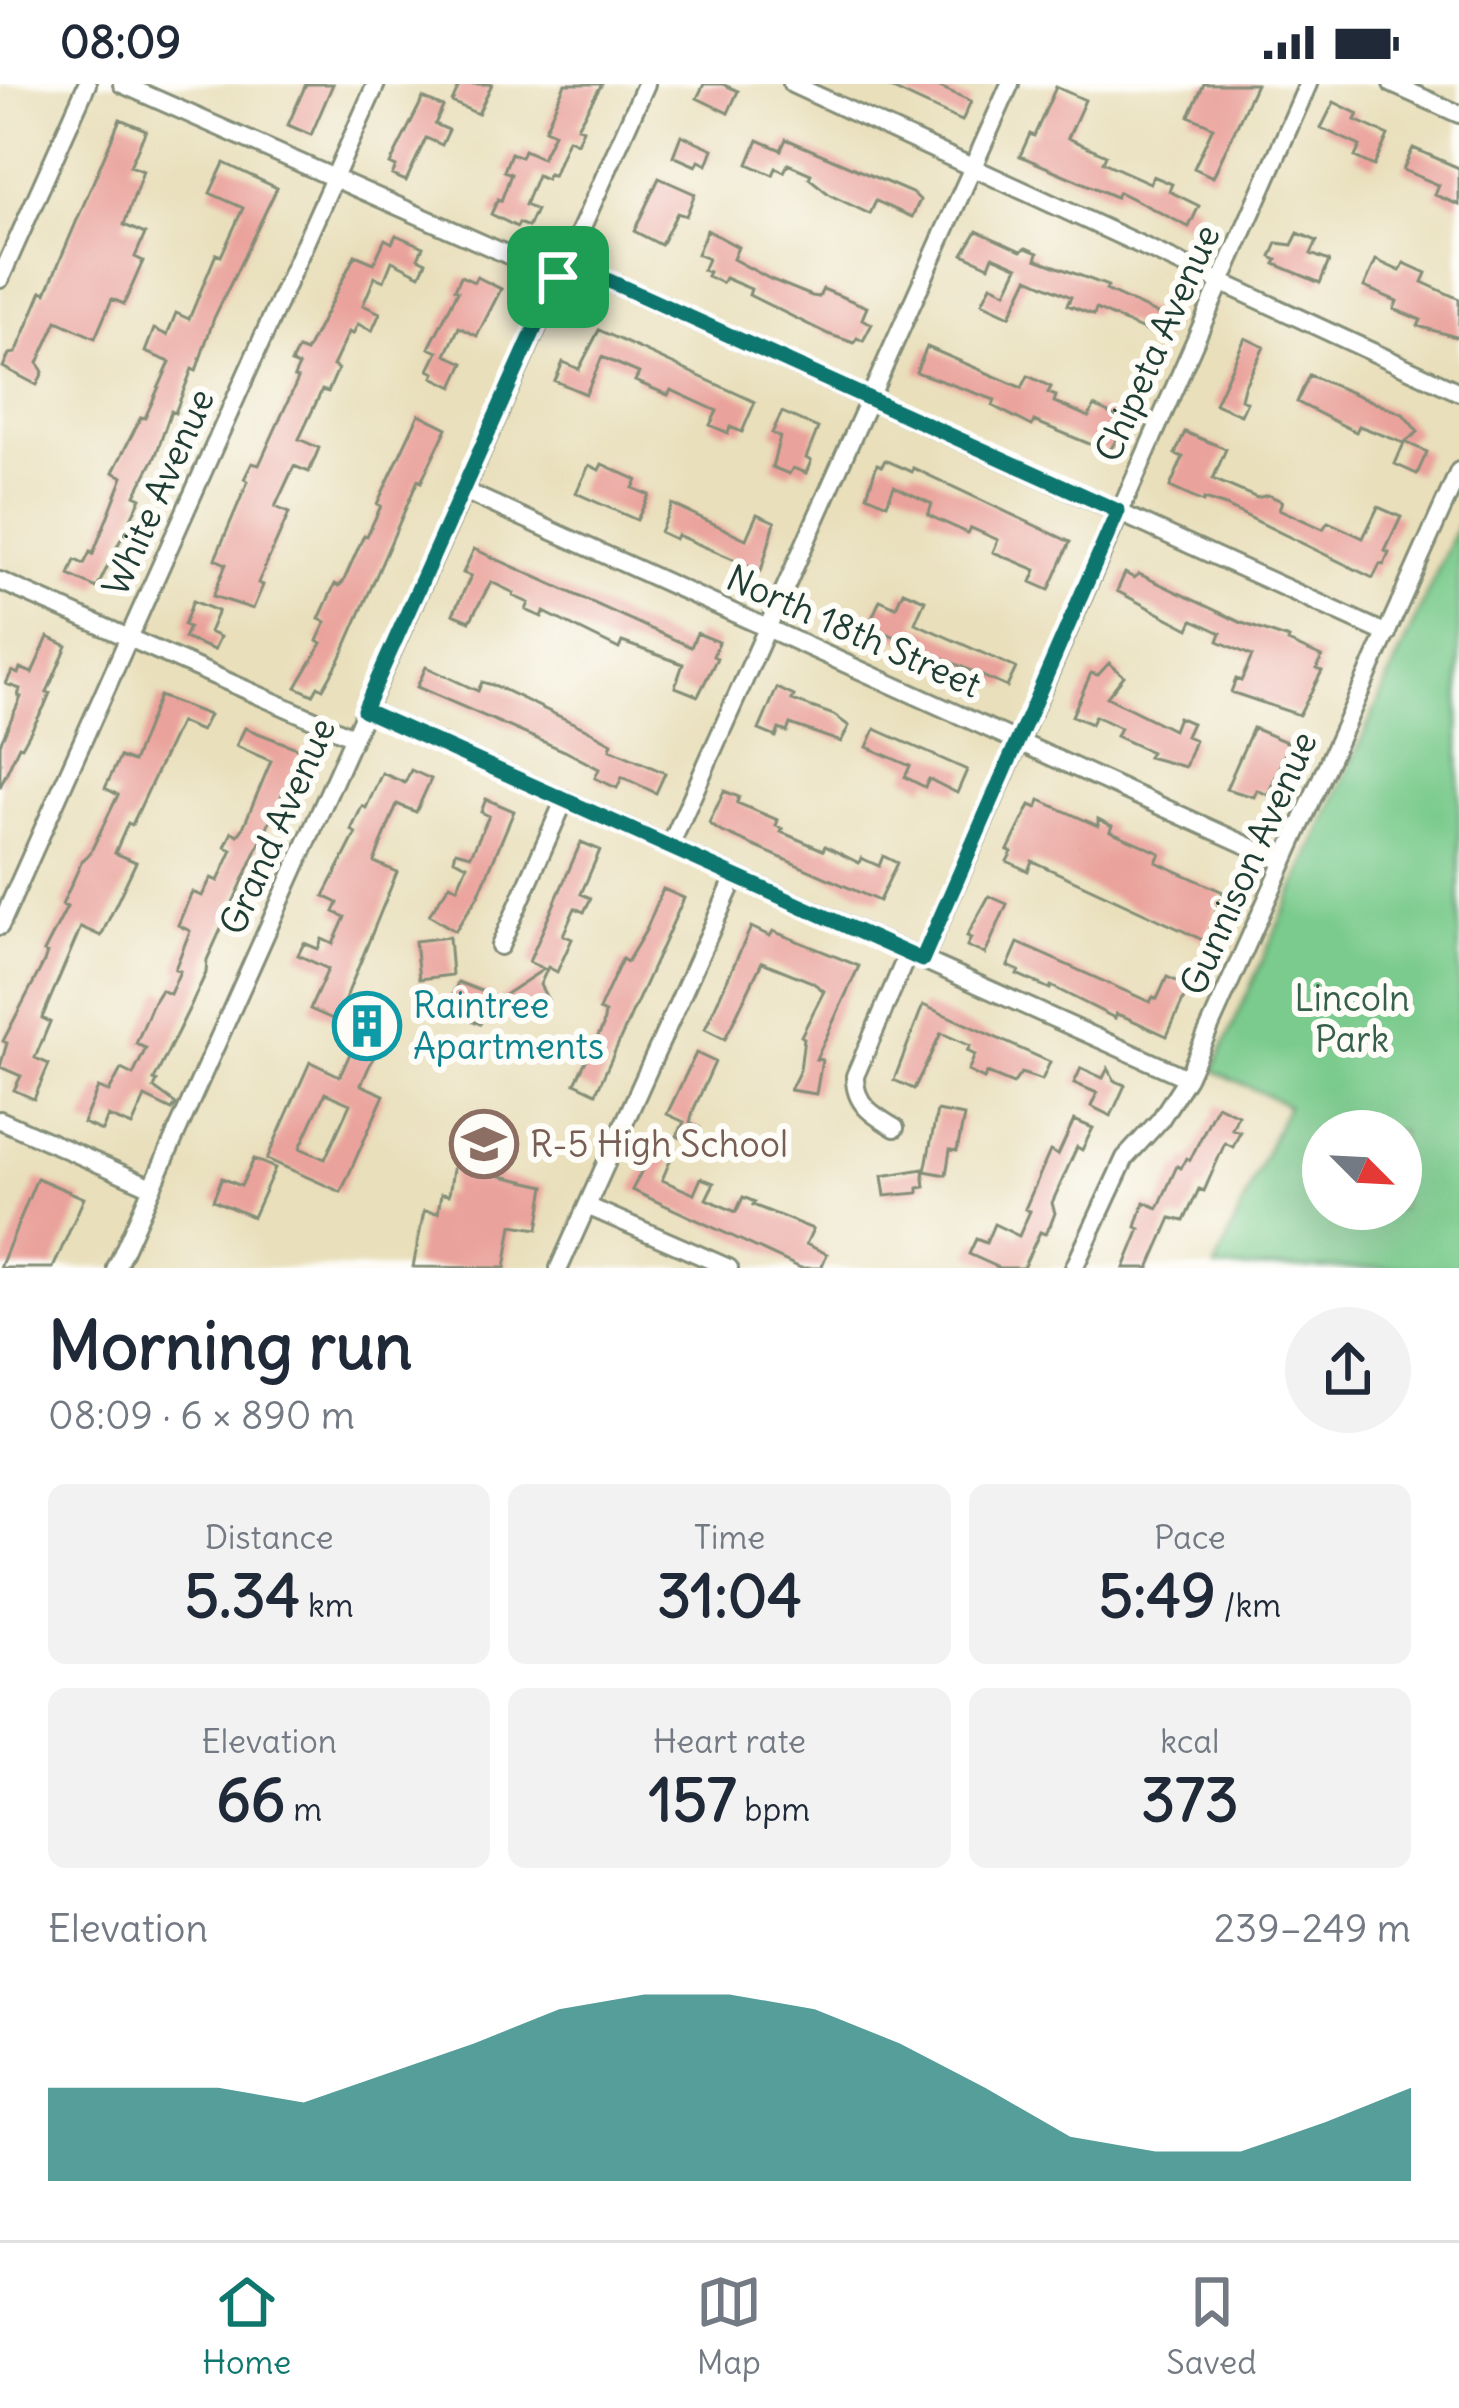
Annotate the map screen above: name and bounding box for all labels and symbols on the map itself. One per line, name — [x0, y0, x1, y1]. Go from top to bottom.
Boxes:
street label: Chipeta Avenue — [1085, 218, 1230, 469]
pin — [507, 226, 609, 328]
street label: White Avenue — [93, 382, 224, 603]
street label: North 18th Street — [720, 555, 988, 708]
street label: Grand Avenue — [210, 711, 345, 941]
street label: Gunnison Avenue — [1170, 725, 1327, 1002]
park label: Lincoln Park — [1294, 976, 1410, 1062]
place label: Raintree Apartments — [413, 983, 604, 1069]
building icon: Raintree Apartments — [332, 991, 402, 1061]
school or university icon: R-5 High School — [449, 1109, 519, 1179]
north arrow — [1302, 1110, 1422, 1230]
place label: R-5 High School — [530, 1122, 788, 1167]

